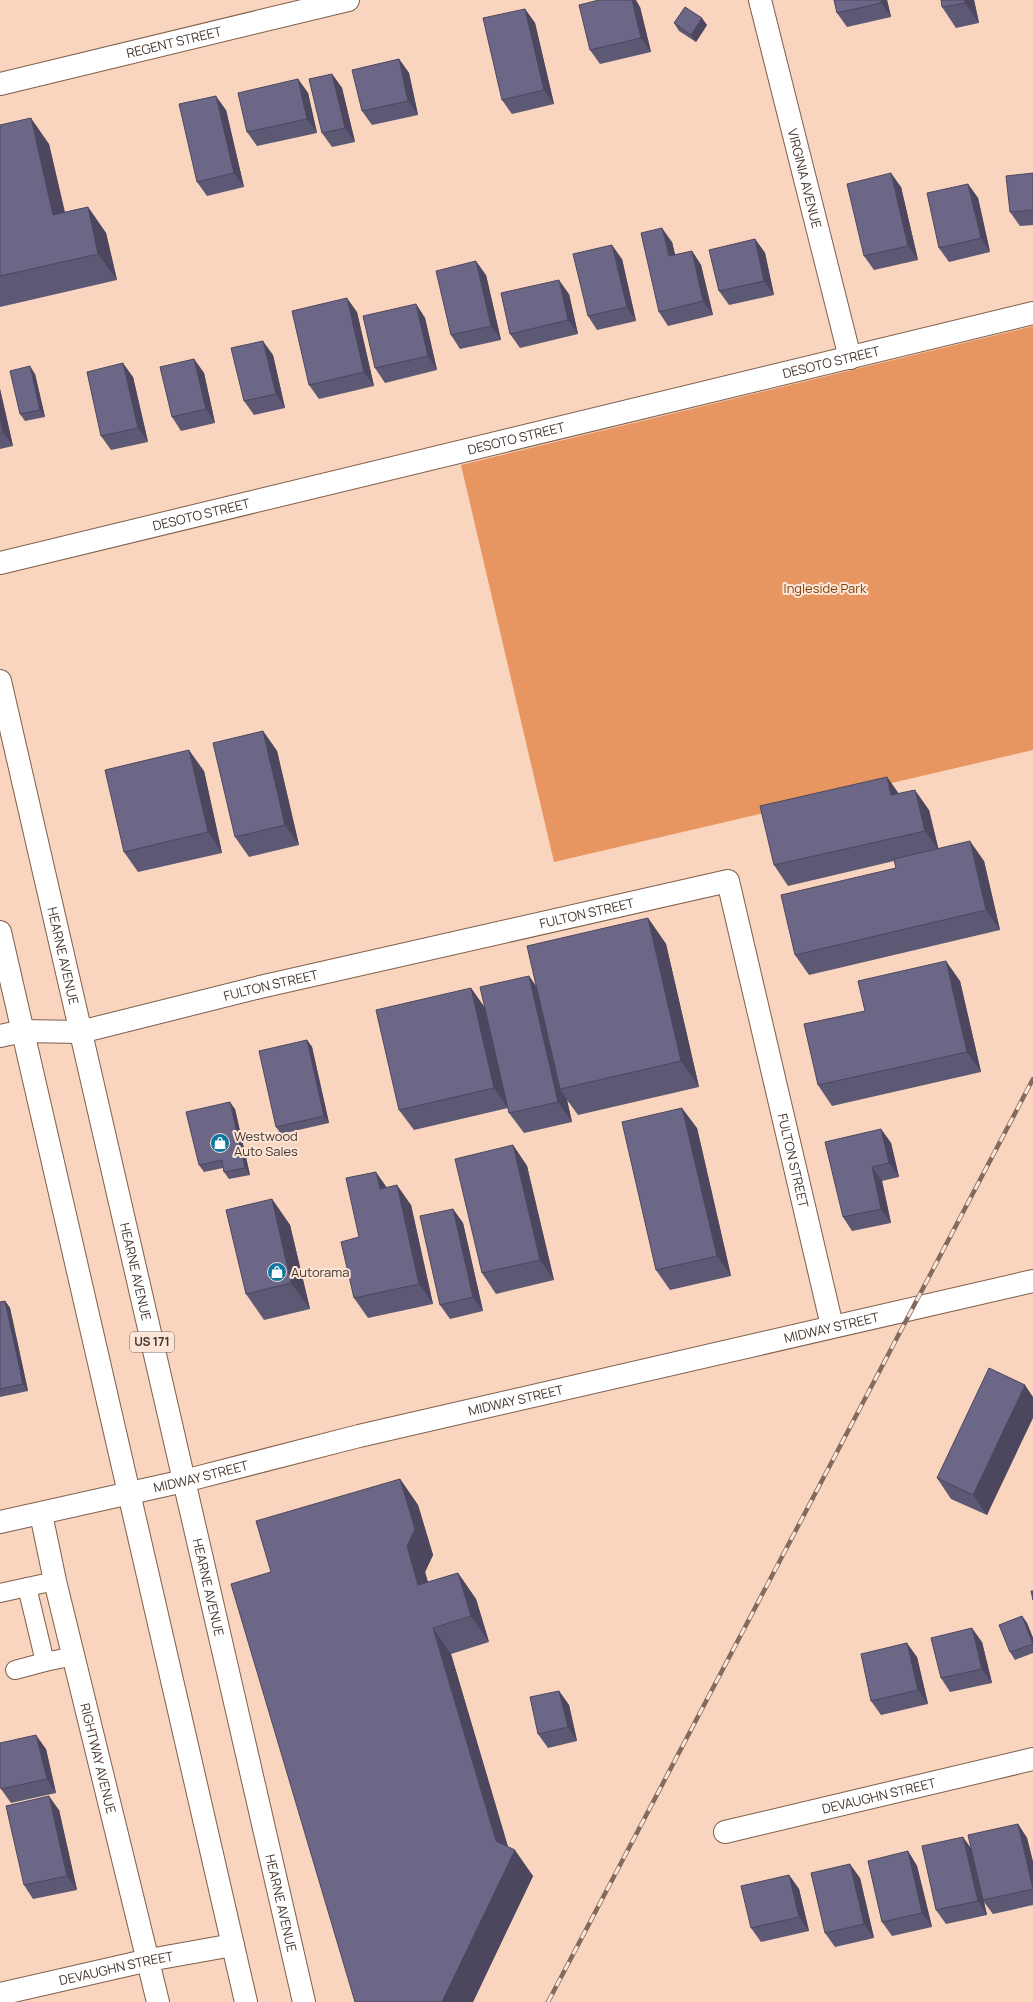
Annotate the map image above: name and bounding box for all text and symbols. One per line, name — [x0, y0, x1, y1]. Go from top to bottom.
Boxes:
street label: REGENT STREET — [125, 22, 224, 62]
street label: VIRGINIA AVENUE — [784, 127, 826, 230]
street label: DESOTO STREET — [781, 341, 882, 382]
street label: DESOTO STREET — [466, 418, 567, 459]
street label: DESOTO STREET — [151, 494, 252, 535]
park label: Ingleside Park — [784, 579, 867, 597]
street label: FULTON STREET — [538, 894, 636, 932]
street label: HEARNE AVENUE — [43, 905, 83, 1006]
street label: FULTON STREET — [222, 965, 320, 1005]
street label: FULTON STREET — [774, 1112, 813, 1210]
place label: Westwood Auto Sales — [234, 1127, 298, 1160]
shop icon: Westwood Auto Sales — [209, 1132, 231, 1154]
street label: HEARNE AVENUE — [116, 1221, 156, 1322]
shop icon: Autorama — [266, 1261, 288, 1283]
place label: Autorama — [291, 1263, 350, 1281]
street label: MIDWAY STREET — [782, 1308, 881, 1347]
road number: US 171 — [130, 1332, 174, 1352]
street label: MIDWAY STREET — [466, 1380, 565, 1420]
street label: MIDWAY STREET — [152, 1456, 250, 1497]
street label: HEARNE AVENUE — [189, 1537, 229, 1638]
street label: RIGHTWAY AVENUE — [76, 1701, 121, 1815]
street label: DEVAUGHN STREET — [820, 1773, 938, 1818]
street label: HEARNE AVENUE — [261, 1852, 301, 1954]
street label: DEVAUGHN STREET — [57, 1947, 175, 1989]

